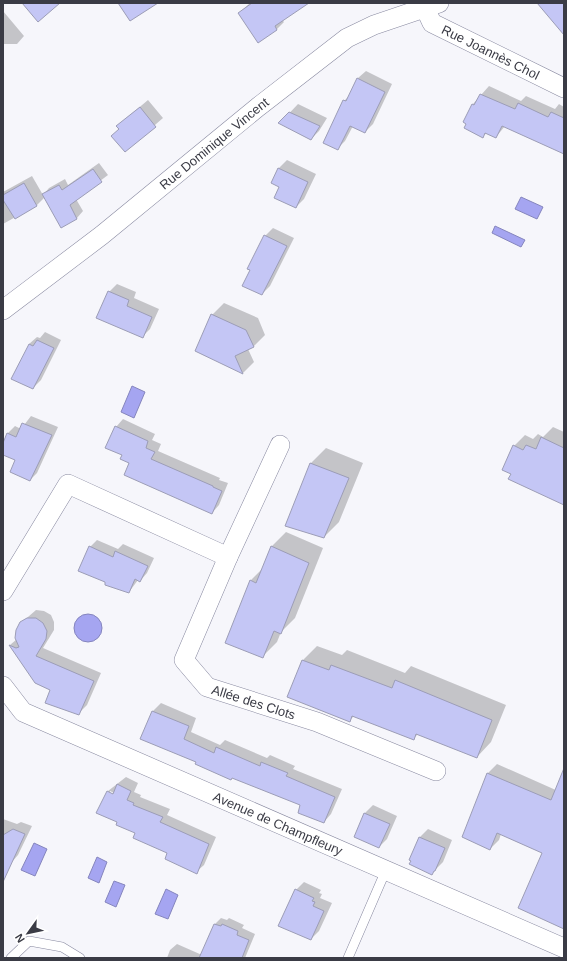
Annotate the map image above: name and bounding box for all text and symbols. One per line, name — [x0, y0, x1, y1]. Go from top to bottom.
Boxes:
street label: Rue Joannès Chol — [439, 22, 542, 83]
street label: Rue Dominique Vincent — [157, 94, 272, 193]
street label: Allée des Clots — [210, 682, 298, 723]
street label: Avenue de Champfleury — [211, 789, 345, 859]
north arrow — [8, 913, 48, 953]
text: N — [12, 932, 27, 945]

